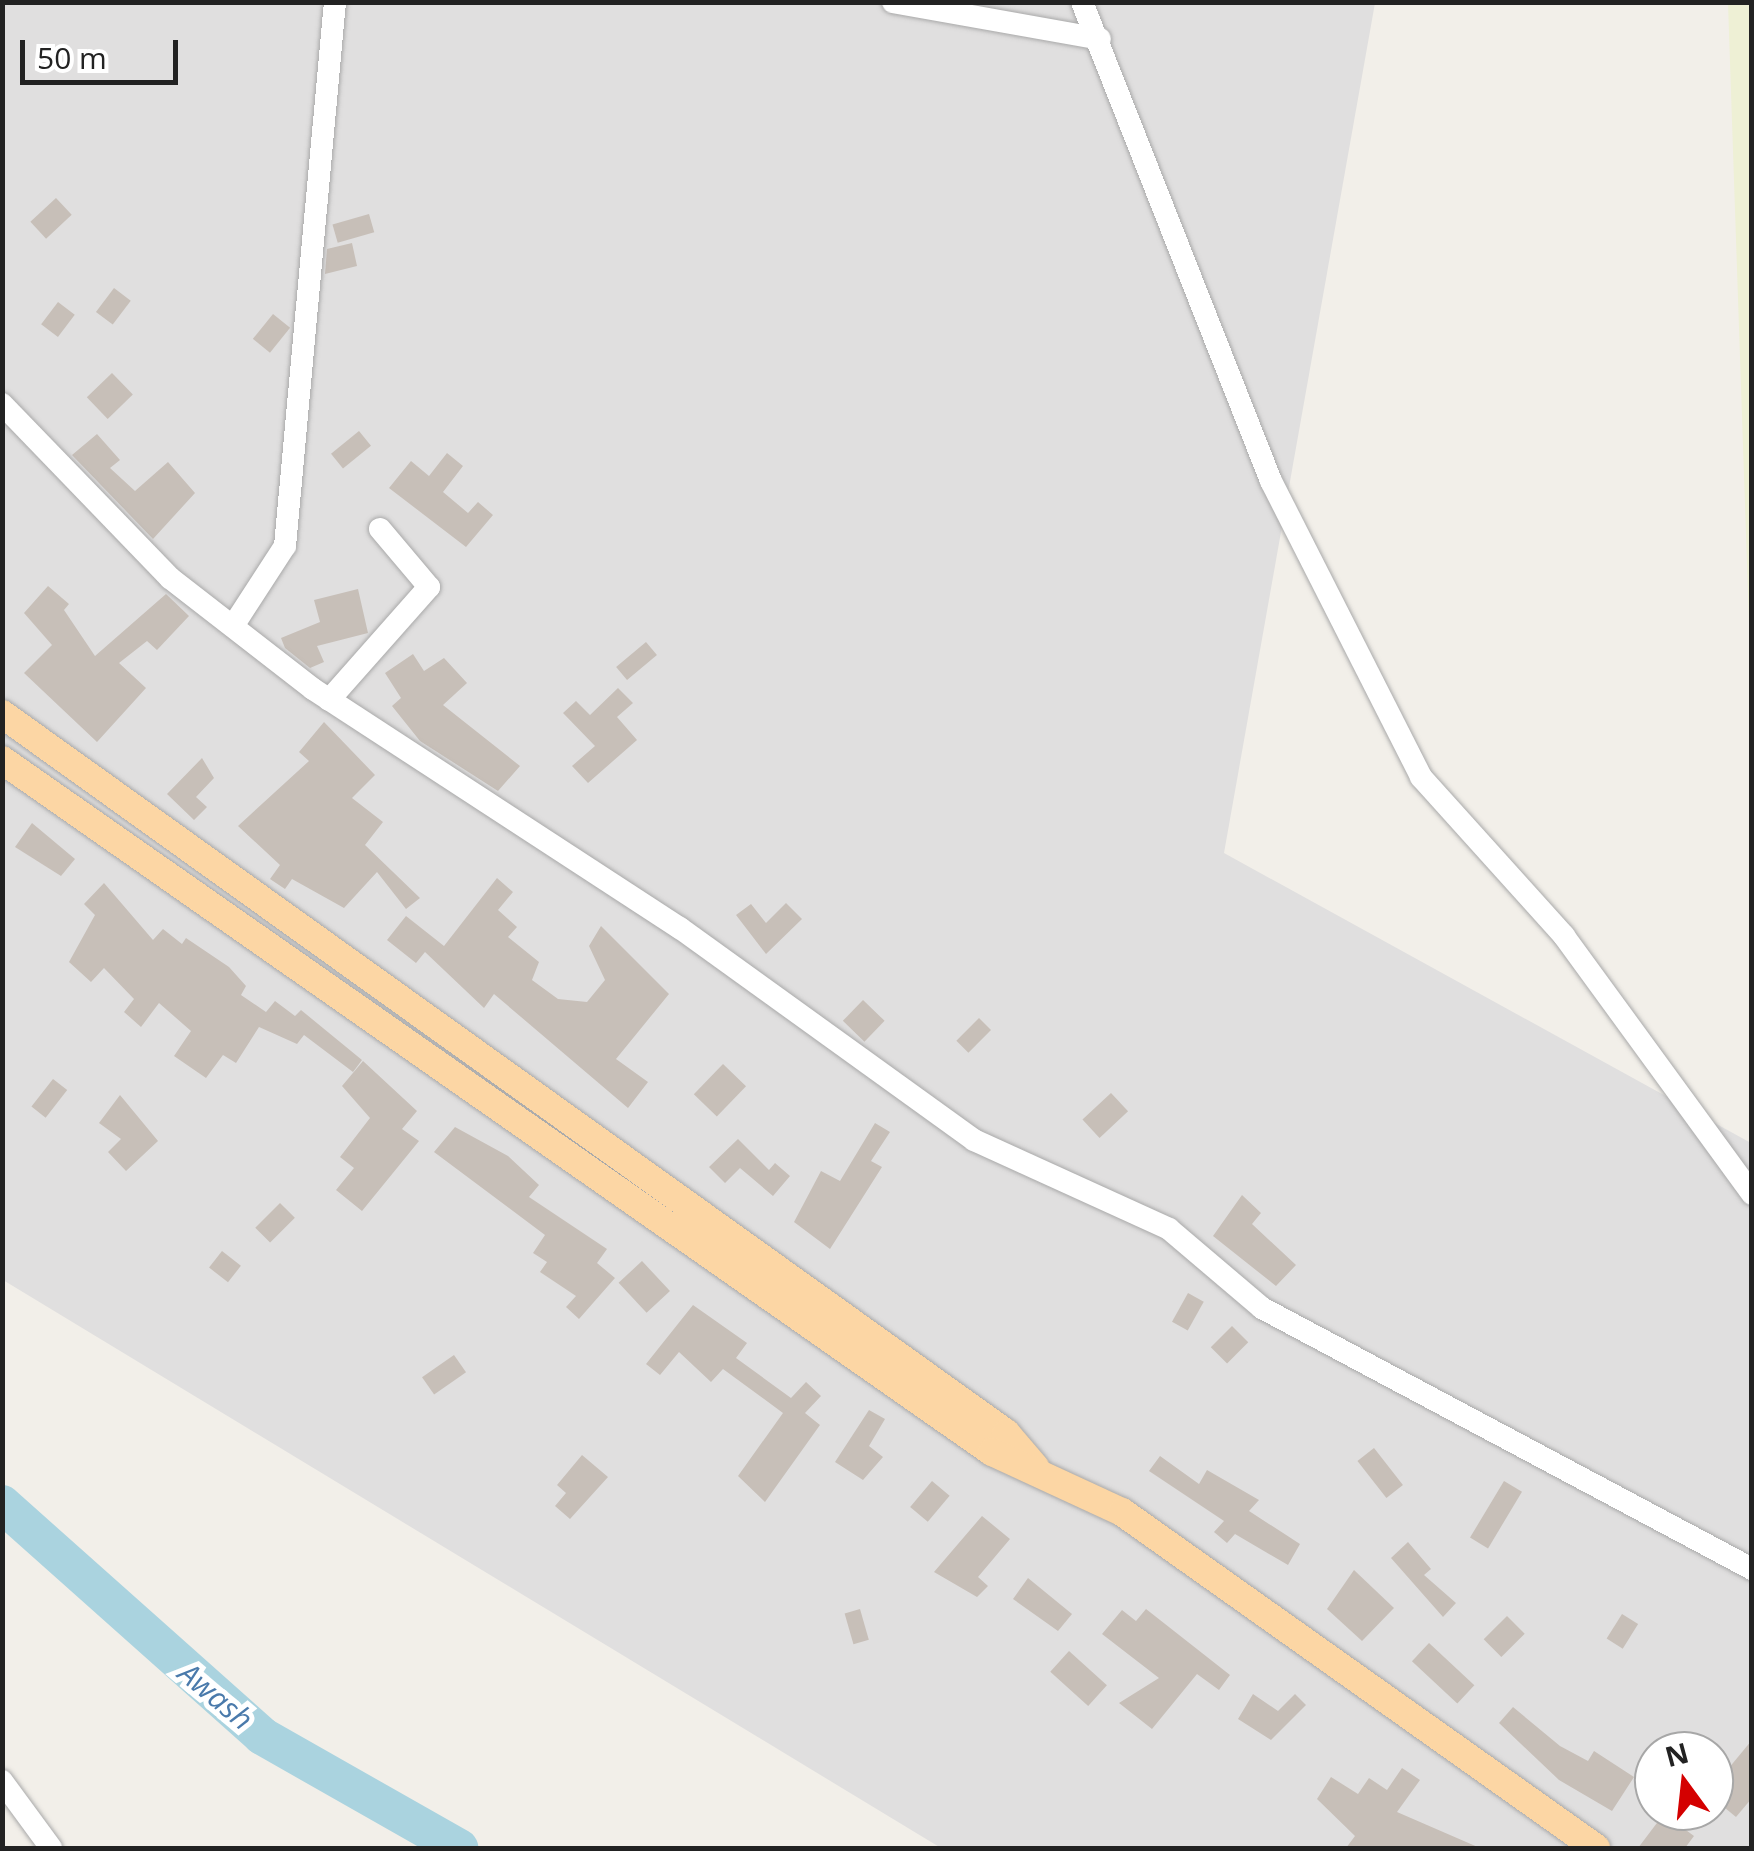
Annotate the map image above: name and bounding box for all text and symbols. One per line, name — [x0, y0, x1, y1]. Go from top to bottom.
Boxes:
scale bar — [25, 20, 182, 82]
text: 50 m — [37, 37, 107, 78]
water label: Awash — [172, 1655, 260, 1737]
north arrow — [1634, 1731, 1734, 1831]
text: N — [1661, 1733, 1693, 1775]

